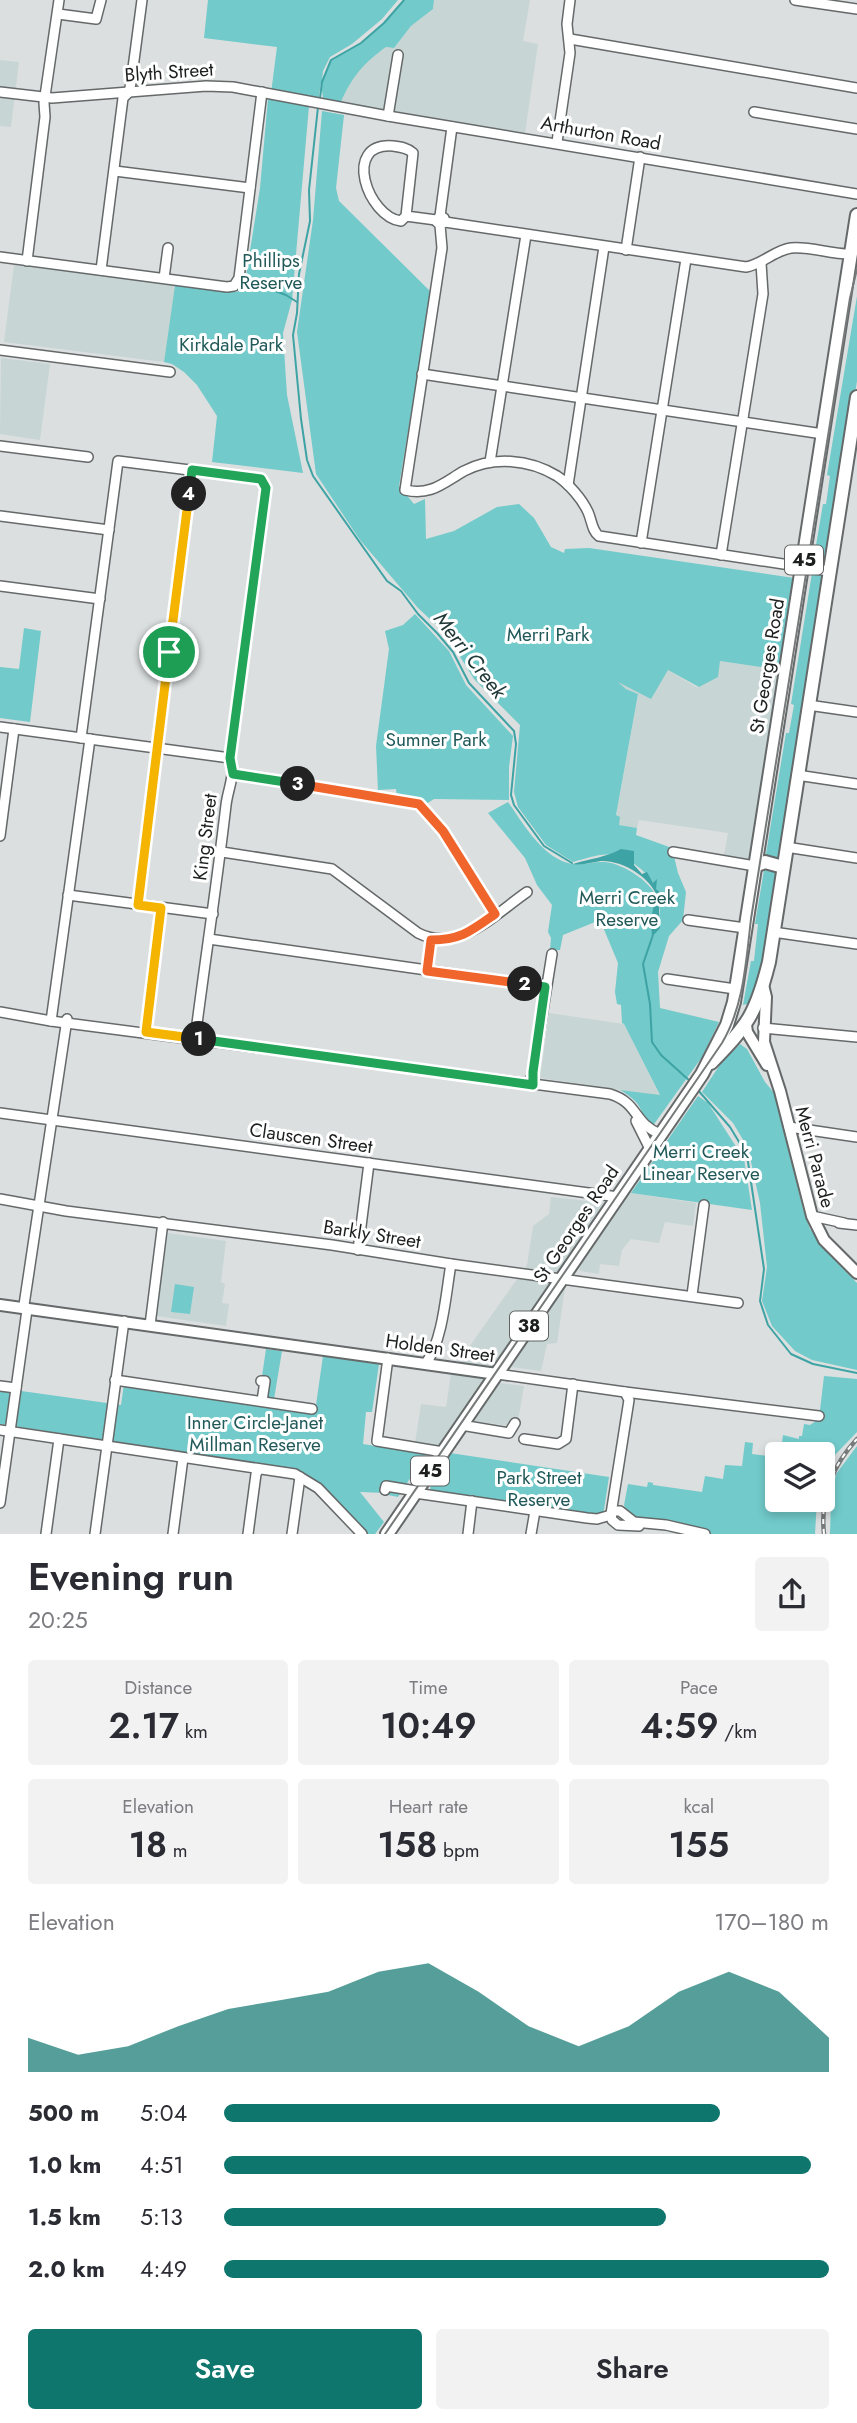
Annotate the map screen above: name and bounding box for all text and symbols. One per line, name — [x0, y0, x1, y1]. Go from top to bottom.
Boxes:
street label: Blyth Street — [124, 55, 215, 89]
street label: Arthurton Road — [539, 109, 663, 157]
park label: Phillips Reserve — [240, 247, 303, 296]
park label: Kirkdale Park — [179, 331, 284, 358]
pin: 4 — [172, 476, 206, 512]
text: 4 — [182, 480, 195, 507]
road number: 45 — [785, 546, 823, 574]
street label: St Georges Road — [743, 596, 791, 736]
water label: Merri Creek — [426, 605, 514, 706]
park label: Merri Park — [507, 621, 590, 648]
pin — [139, 622, 199, 682]
icon: arrive — [150, 633, 188, 671]
park label: Sumner Park — [385, 726, 487, 753]
pin: 3 — [280, 766, 316, 802]
text: 3 — [292, 770, 303, 797]
street label: King Street — [186, 791, 224, 882]
park label: Merri Creek Reserve — [579, 884, 676, 933]
pin: 2 — [508, 967, 542, 1002]
text: 2 — [518, 970, 531, 997]
pin: 1 — [182, 1021, 216, 1056]
text: 1 — [194, 1025, 203, 1052]
street label: Merri Parade — [788, 1103, 842, 1211]
street label: Clauscen Street — [248, 1116, 375, 1160]
park label: Merri Creek Linear Reserve — [642, 1138, 760, 1187]
street label: St Georges Road — [527, 1160, 625, 1288]
street label: Barkly Street — [321, 1213, 423, 1255]
road number: 38 — [510, 1311, 548, 1340]
street label: Holden Street — [384, 1327, 497, 1369]
park label: Inner Circle-Janet Millman Reserve — [187, 1409, 323, 1458]
map controls — [765, 1442, 835, 1512]
button: layers — [765, 1442, 835, 1512]
road number: 45 — [411, 1456, 449, 1486]
park label: Park Street Reserve — [497, 1464, 582, 1513]
text: Evening run — [28, 1549, 234, 1604]
button: share — [755, 1557, 829, 1631]
text: 20:25 — [28, 1603, 88, 1637]
text: Distance — [124, 1674, 192, 1701]
text: Time — [409, 1674, 448, 1701]
text: Pace — [680, 1674, 718, 1701]
text: 2.17 — [108, 1701, 179, 1751]
text: 10:49 — [380, 1701, 477, 1751]
text: 4:59 — [640, 1701, 719, 1751]
text: km — [179, 1718, 208, 1745]
text: /km — [719, 1718, 757, 1745]
text: Elevation — [122, 1793, 194, 1820]
text: Heart rate — [389, 1793, 468, 1820]
text: kcal — [683, 1793, 714, 1820]
text: 18 — [129, 1820, 167, 1870]
text: 158 — [377, 1820, 437, 1870]
text: 155 — [669, 1820, 729, 1870]
text: m — [167, 1837, 188, 1864]
text: bpm — [437, 1837, 480, 1864]
text: Elevation — [28, 1905, 115, 1939]
text: 170–180 m — [714, 1905, 829, 1939]
text: 500 m — [28, 2096, 99, 2130]
text: 5:04 — [140, 2096, 187, 2130]
text: 1.0 km — [28, 2148, 101, 2182]
text: 4:51 — [140, 2148, 184, 2182]
text: 1.5 km — [28, 2200, 101, 2234]
text: 5:13 — [140, 2200, 183, 2234]
text: 2.0 km — [28, 2252, 105, 2286]
text: 4:49 — [140, 2252, 187, 2286]
button: Save — [28, 2329, 422, 2409]
button: Share — [436, 2329, 829, 2409]

